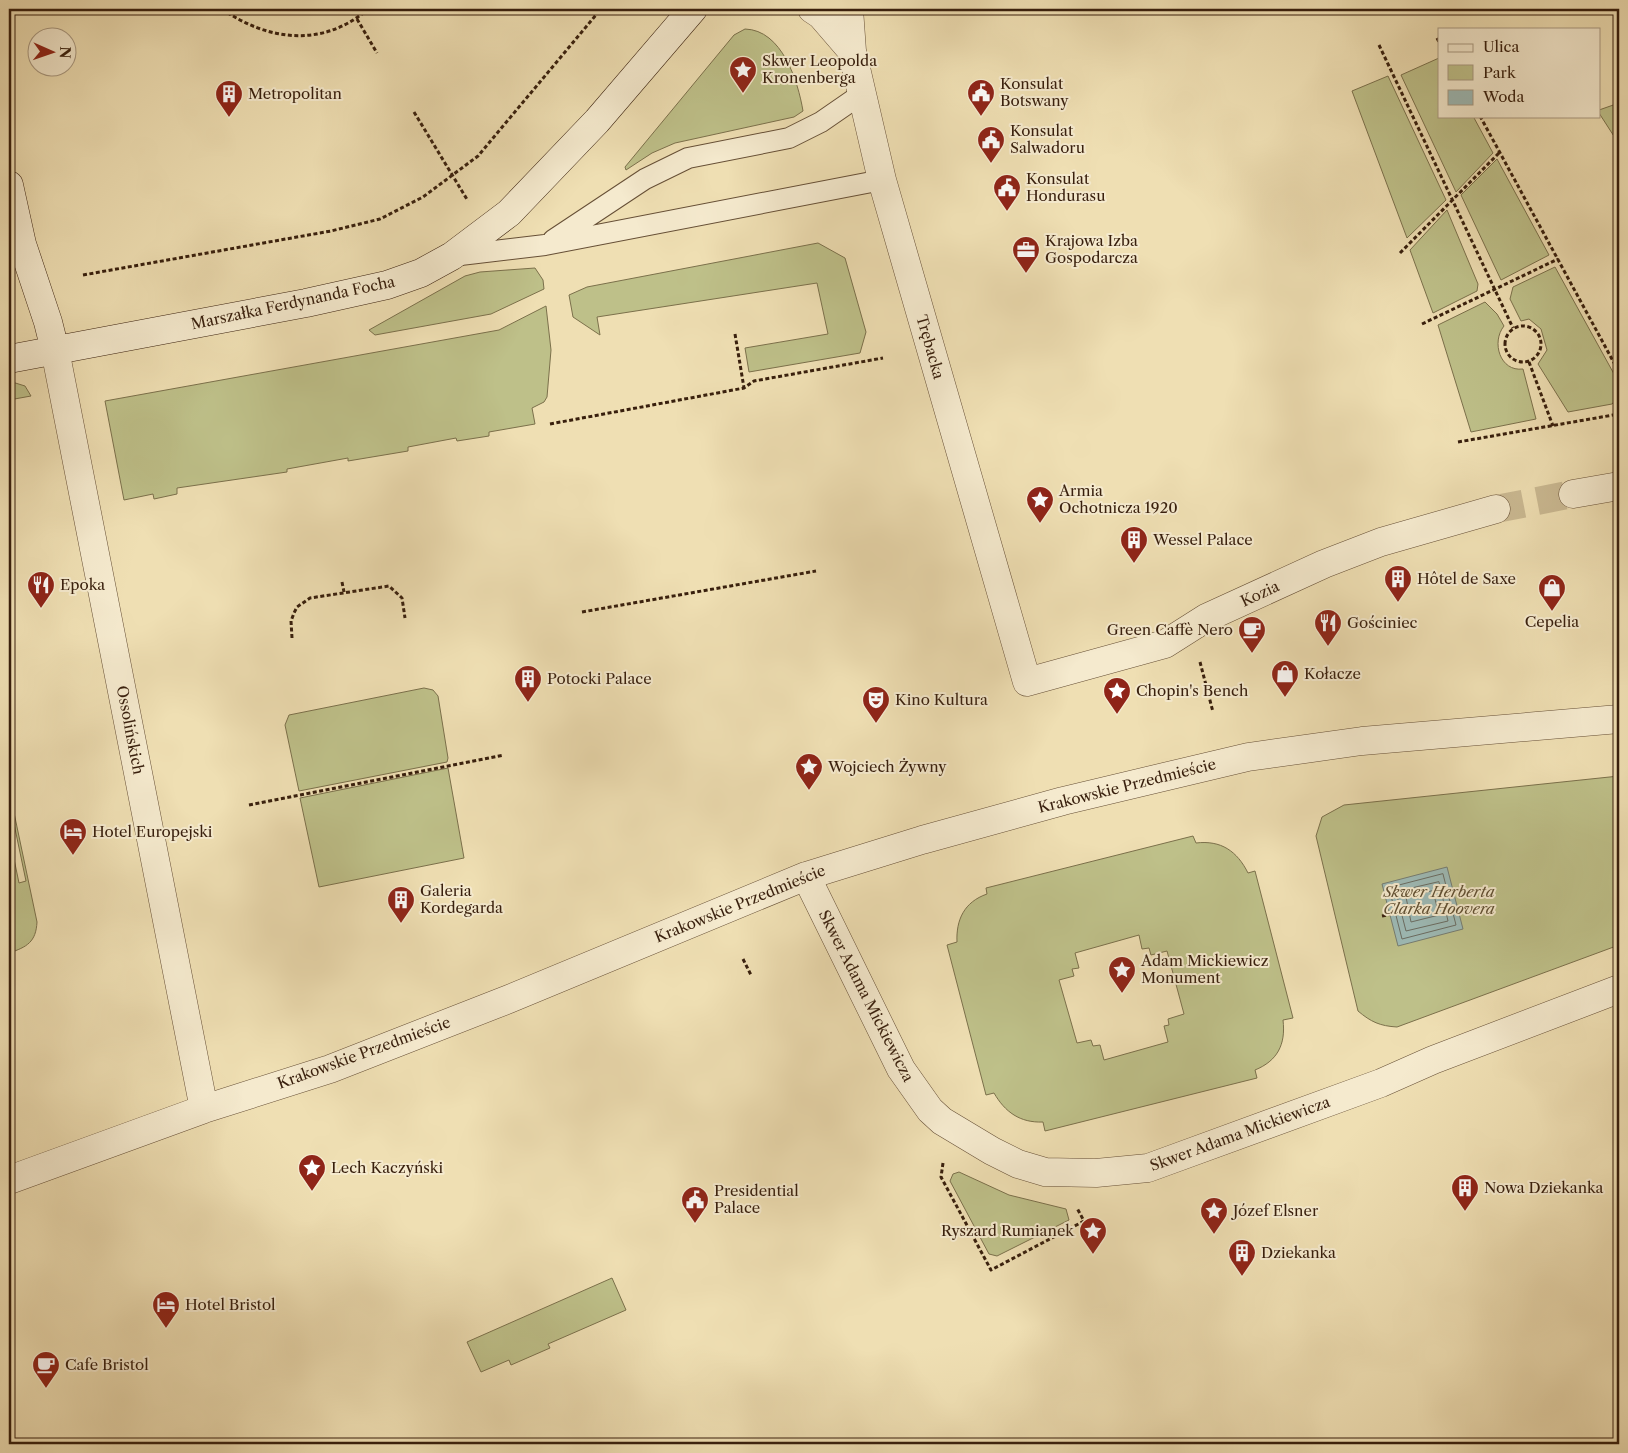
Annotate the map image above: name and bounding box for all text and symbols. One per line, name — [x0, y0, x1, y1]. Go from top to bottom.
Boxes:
north arrow — [28, 28, 78, 78]
legend — [1438, 28, 1600, 118]
text: Ulica — [1483, 37, 1519, 56]
text: N — [56, 46, 74, 59]
place label: Skwer Leopolda Kronenberga — [762, 51, 877, 87]
place icon: Skwer Leopolda Kronenberga — [728, 55, 758, 94]
text: Park — [1483, 63, 1517, 82]
place label: Konsulat Botswany — [1000, 74, 1069, 110]
public building icon: Konsulat Botswany — [966, 78, 996, 117]
building icon: Metropolitan — [214, 79, 244, 118]
place label: Metropolitan — [248, 84, 343, 103]
text: Woda — [1482, 87, 1524, 106]
place label: Konsulat Salwadoru — [1010, 121, 1085, 157]
public building icon: Konsulat Salwadoru — [976, 125, 1006, 164]
place label: Konsulat Hondurasu — [1026, 169, 1105, 205]
public building icon: Konsulat Hondurasu — [992, 173, 1022, 212]
place label: Krajowa Izba Gospodarcza — [1045, 231, 1138, 267]
office icon: Krajowa Izba Gospodarcza — [1011, 235, 1041, 274]
street label: Marszałka Ferdynanda Focha — [189, 272, 397, 333]
street label: Trębacka — [912, 313, 949, 381]
place label: Armia Ochotnicza 1920 — [1058, 481, 1178, 517]
place icon: Armia Ochotnicza 1920 — [1025, 485, 1055, 524]
building icon: Wessel Palace — [1119, 525, 1149, 564]
place label: Wessel Palace — [1152, 530, 1253, 549]
building icon: Hôtel de Saxe — [1383, 564, 1413, 603]
place label: Hôtel de Saxe — [1417, 569, 1516, 588]
restaurant icon: Epoka — [26, 570, 56, 609]
shop icon: Cepelia — [1537, 573, 1567, 612]
place label: Epoka — [60, 575, 105, 594]
street label: Kozia — [1237, 576, 1282, 611]
restaurant icon: Gościniec — [1313, 608, 1343, 647]
place label: Cepelia — [1525, 612, 1579, 631]
place label: Gościniec — [1347, 613, 1418, 632]
cafe icon: Green Caffè Nero — [1237, 615, 1267, 654]
place label: Green Caffè Nero — [1107, 620, 1233, 639]
shop icon: Kołacze — [1270, 659, 1300, 698]
building icon: Potocki Palace — [513, 664, 543, 703]
place label: Kołacze — [1304, 664, 1361, 683]
place label: Potocki Palace — [547, 669, 652, 688]
place icon: Chopin's Bench — [1102, 676, 1132, 715]
place label: Chopin's Bench — [1136, 681, 1249, 700]
street label: Ossolińskich — [113, 684, 149, 776]
theatre icon: Kino Kultura — [861, 685, 891, 724]
place label: Kino Kultura — [895, 690, 988, 709]
place icon: Wojciech Żywny — [794, 752, 824, 791]
street label: Krakowskie Przedmieście — [1036, 754, 1218, 817]
place label: Wojciech Żywny — [827, 757, 947, 776]
hotel icon: Hotel Europejski — [58, 817, 88, 856]
place label: Hotel Europejski — [92, 822, 213, 841]
street label: Krakowskie Przedmieście — [652, 860, 828, 947]
place label: Galeria Kordegarda — [420, 881, 503, 917]
park label: Skwer Herberta Clarka Hoovera — [1382, 882, 1495, 918]
building icon: Galeria Kordegarda — [386, 885, 416, 924]
street label: Skwer Adama Mickiewicza — [815, 907, 918, 1085]
place label: Adam Mickiewicz Monument — [1140, 951, 1269, 987]
place icon: Adam Mickiewicz Monument — [1107, 955, 1137, 994]
street label: Krakowskie Przedmieście — [275, 1012, 453, 1093]
street label: Skwer Adama Mickiewicza — [1147, 1092, 1333, 1175]
place icon: Lech Kaczyński — [297, 1153, 327, 1192]
place label: Lech Kaczyński — [331, 1158, 443, 1177]
building icon: Nowa Dziekanka — [1450, 1173, 1480, 1212]
place label: Nowa Dziekanka — [1484, 1178, 1603, 1197]
place label: Presidential Palace — [714, 1181, 799, 1217]
public building icon: Presidential Palace — [680, 1185, 710, 1224]
place icon: Józef Elsner — [1199, 1196, 1229, 1235]
place label: Józef Elsner — [1231, 1201, 1319, 1220]
place icon: Ryszard Rumianek — [1078, 1216, 1108, 1255]
place label: Ryszard Rumianek — [941, 1221, 1075, 1240]
building icon: Dziekanka — [1227, 1238, 1257, 1277]
place label: Dziekanka — [1261, 1243, 1336, 1262]
hotel icon: Hotel Bristol — [151, 1290, 181, 1329]
place label: Hotel Bristol — [185, 1295, 276, 1314]
cafe icon: Cafe Bristol — [31, 1350, 61, 1389]
place label: Cafe Bristol — [65, 1355, 149, 1374]

